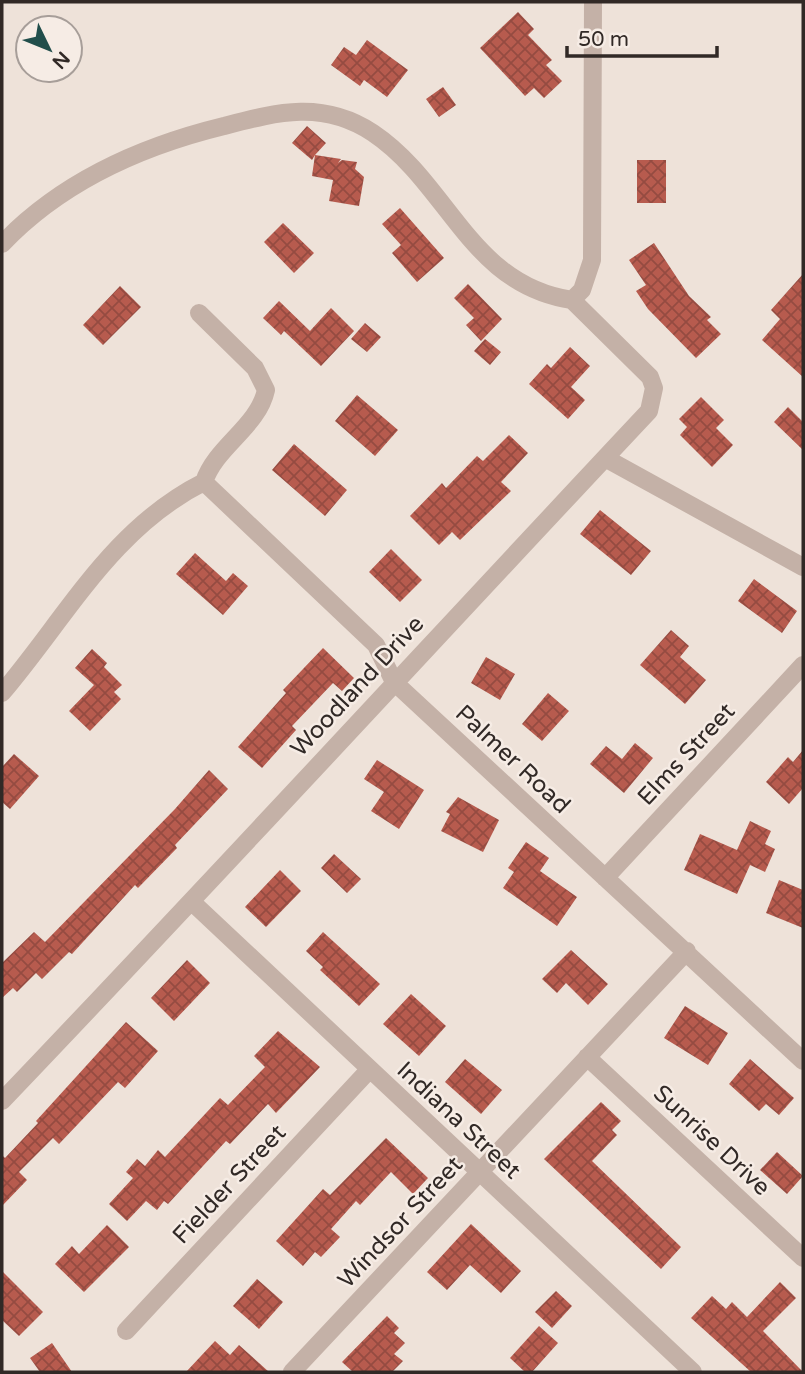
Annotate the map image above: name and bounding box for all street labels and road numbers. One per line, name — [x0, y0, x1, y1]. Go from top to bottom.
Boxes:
street label: Woodland Drive — [285, 610, 430, 763]
street label: Elms Street — [632, 697, 741, 812]
street label: Palmer Road — [449, 699, 576, 820]
street label: Indiana Street — [391, 1056, 527, 1185]
street label: Sunrise Drive — [647, 1079, 776, 1202]
street label: Fielder Street — [167, 1119, 292, 1250]
street label: Windsor Street — [332, 1150, 469, 1294]

